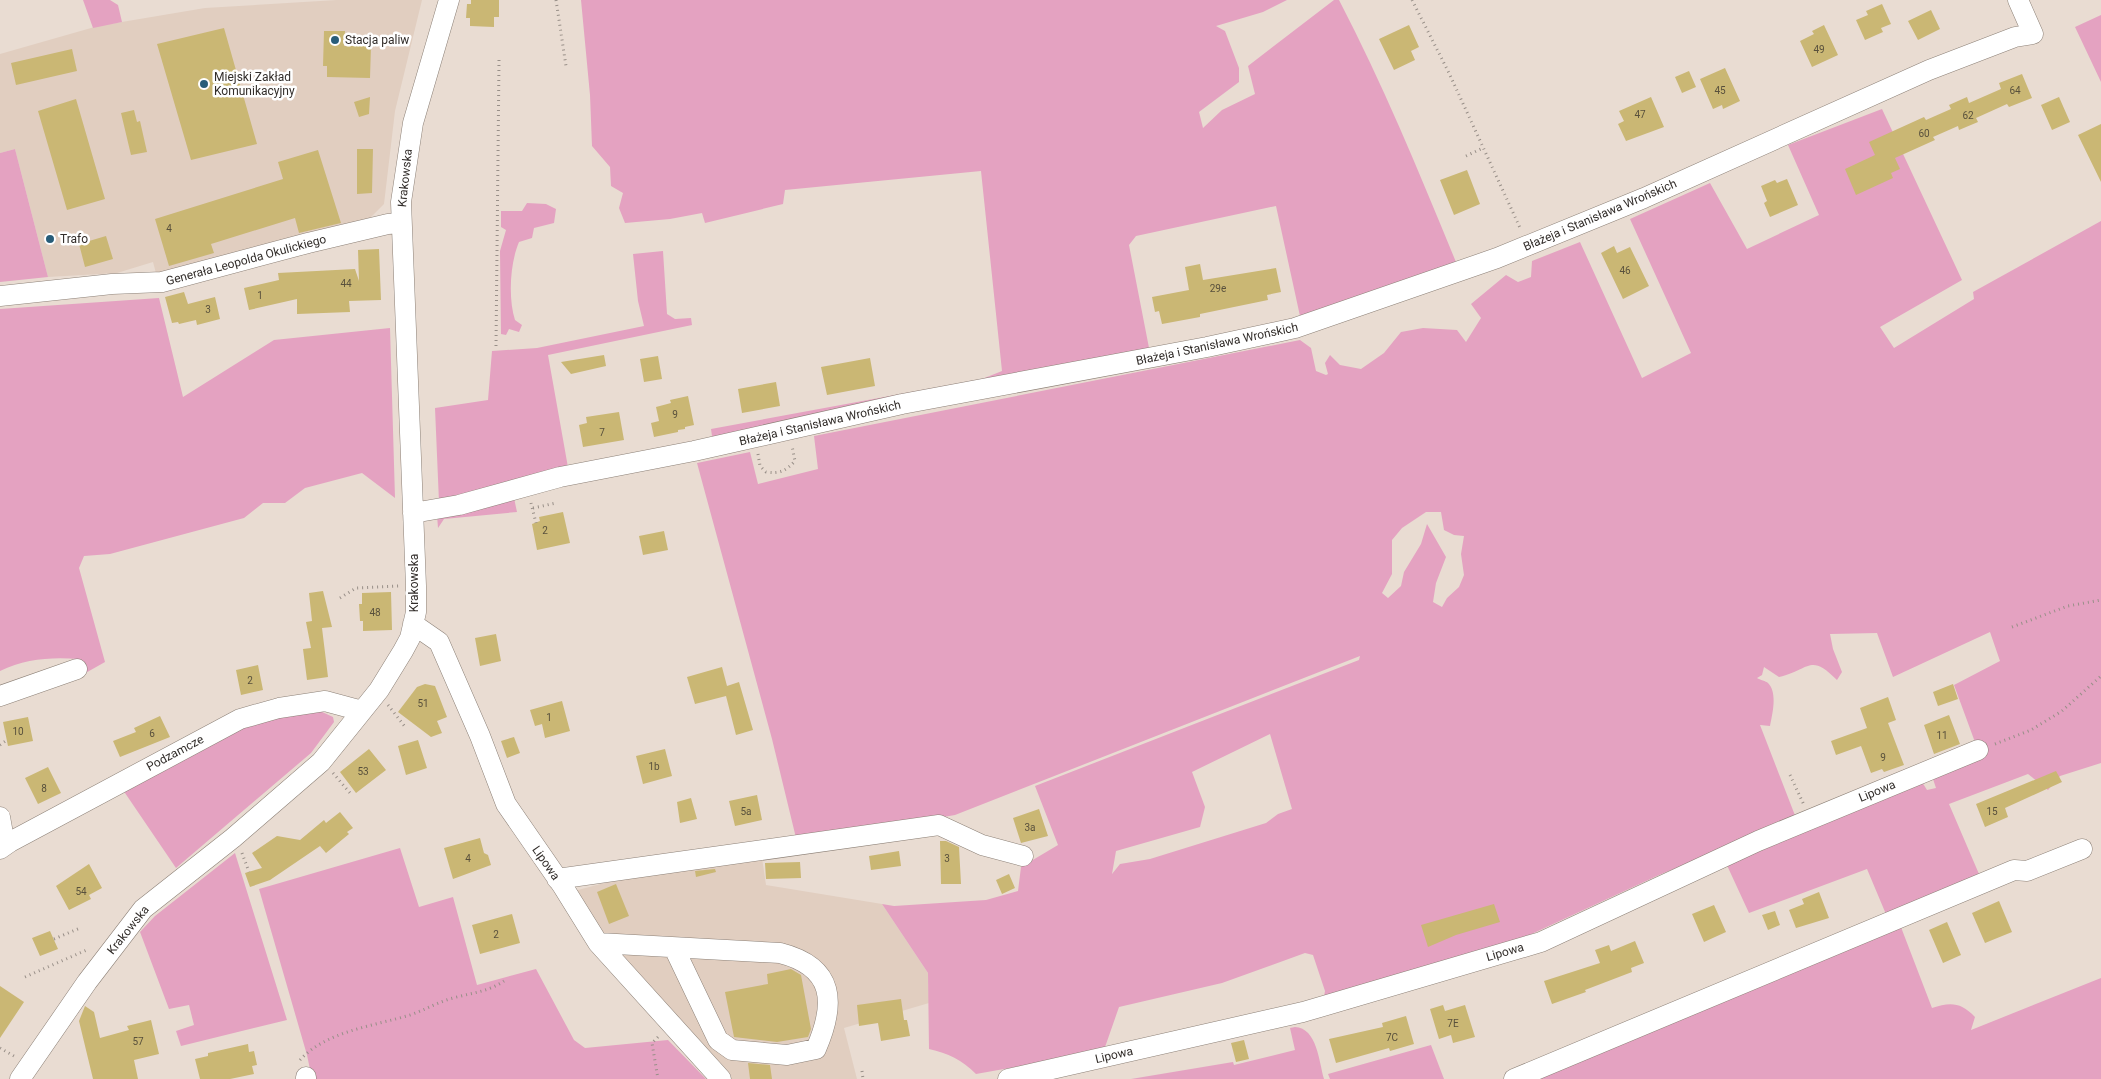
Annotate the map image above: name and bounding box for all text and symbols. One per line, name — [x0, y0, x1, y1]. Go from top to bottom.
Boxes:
place label: Stacja paliw — [345, 33, 409, 47]
marker: Stacja paliw — [329, 34, 341, 46]
house number: 49 — [1813, 44, 1825, 55]
place label: Miejski Zakład Komunikacyjny — [214, 70, 295, 98]
marker: Miejski Zakład Komunikacyjny — [198, 78, 210, 90]
house number: 45 — [1714, 85, 1726, 96]
house number: 64 — [2009, 85, 2021, 96]
house number: 47 — [1634, 109, 1646, 120]
house number: 62 — [1962, 110, 1974, 121]
house number: 60 — [1918, 128, 1930, 139]
street label: Krakowska — [395, 148, 415, 208]
street label: Błażeja i Stanisława Wrońskich — [1521, 176, 1679, 254]
house number: 4 — [166, 223, 172, 234]
place label: Trafo — [60, 232, 88, 246]
street label: Generała Leopolda Okulickiego — [164, 232, 328, 288]
marker: Trafo — [44, 233, 56, 245]
house number: 46 — [1619, 265, 1631, 276]
house number: 44 — [340, 278, 352, 289]
house number: 29e — [1210, 283, 1226, 294]
house number: 1 — [257, 290, 263, 301]
house number: 3 — [205, 304, 211, 315]
street label: Błażeja i Stanisława Wrońskich — [1135, 320, 1299, 368]
street label: Błażeja i Stanisława Wrońskich — [738, 398, 902, 448]
house number: 9 — [672, 409, 678, 420]
house number: 7 — [599, 427, 605, 438]
house number: 2 — [542, 525, 548, 536]
street label: Krakowska — [407, 554, 421, 612]
house number: 48 — [369, 607, 381, 618]
house number: 2 — [247, 675, 253, 686]
house number: 51 — [417, 698, 429, 709]
house number: 1 — [546, 712, 552, 723]
house number: 10 — [12, 726, 24, 737]
house number: 6 — [149, 728, 155, 739]
house number: 11 — [1936, 730, 1948, 741]
street label: Podzamcze — [144, 732, 206, 774]
house number: 9 — [1880, 752, 1886, 763]
house number: 1b — [648, 761, 660, 772]
house number: 53 — [357, 766, 369, 777]
street label: Lipowa — [1857, 777, 1897, 805]
house number: 8 — [41, 783, 47, 794]
house number: 5a — [740, 806, 752, 817]
house number: 15 — [1986, 806, 1998, 817]
house number: 3a — [1024, 822, 1036, 833]
street label: Lipowa — [529, 843, 563, 883]
house number: 4 — [465, 853, 471, 864]
house number: 3 — [944, 853, 950, 864]
house number: 54 — [75, 886, 87, 897]
street label: Krakowska — [104, 903, 152, 957]
house number: 2 — [493, 929, 499, 940]
street label: Lipowa — [1485, 940, 1525, 964]
house number: 7E — [1447, 1018, 1459, 1029]
house number: 7C — [1386, 1032, 1399, 1043]
house number: 57 — [132, 1036, 144, 1047]
street label: Lipowa — [1094, 1044, 1134, 1066]

